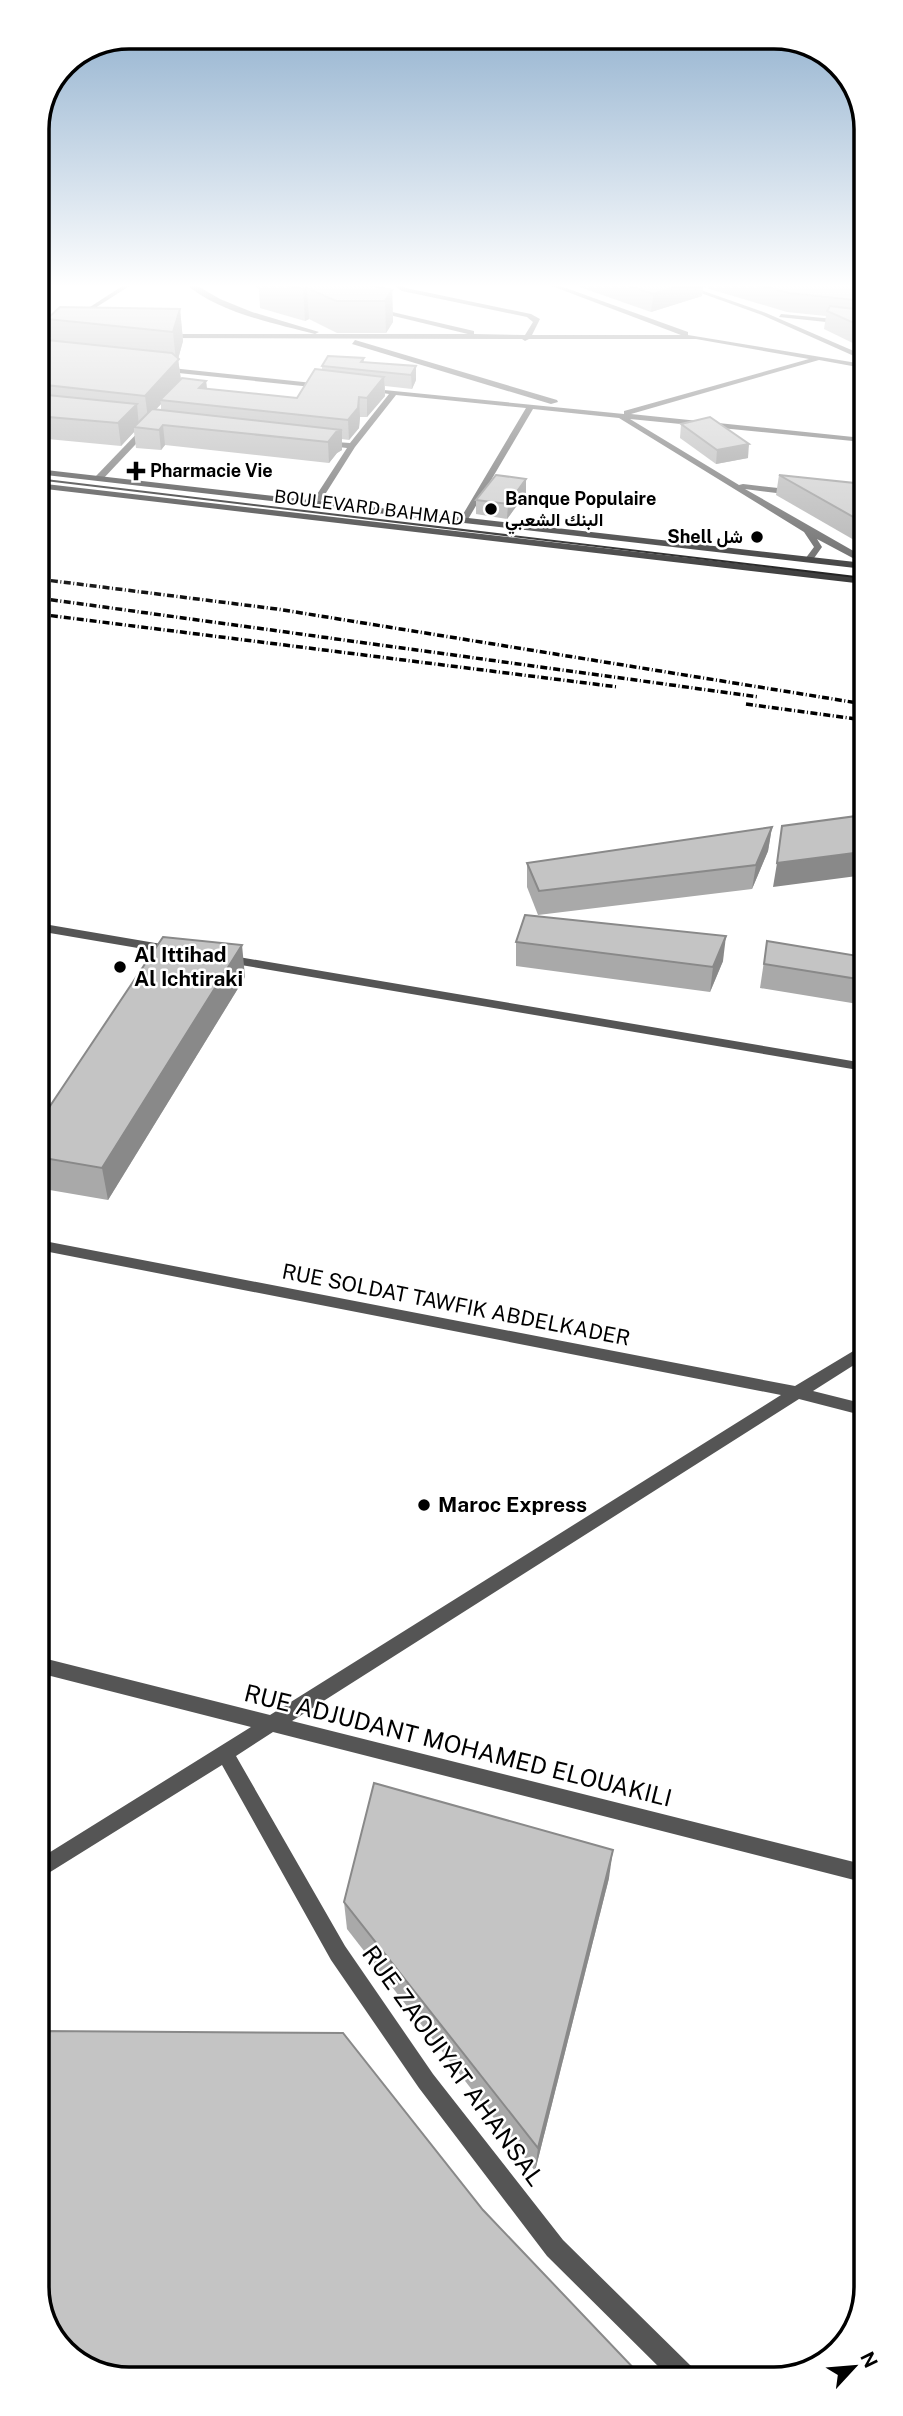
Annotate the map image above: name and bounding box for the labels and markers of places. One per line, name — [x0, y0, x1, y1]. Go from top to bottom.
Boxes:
place label: Pharmacie Vie — [150, 460, 273, 481]
marker: Pharmacie Vie — [128, 463, 144, 479]
place label: Banque Populaire البنك الشعبي — [505, 488, 656, 535]
marker: Banque Populaire البنك الشعبي — [483, 501, 499, 517]
place label: Shell شل — [667, 526, 743, 548]
marker: Shell شل — [749, 529, 765, 545]
place label: Al Ittihad Al Ichtiraki — [134, 942, 243, 991]
marker: Al Ittihad Al Ichtiraki — [112, 959, 128, 975]
place label: Maroc Express — [438, 1492, 587, 1517]
marker: Maroc Express — [416, 1497, 432, 1513]

